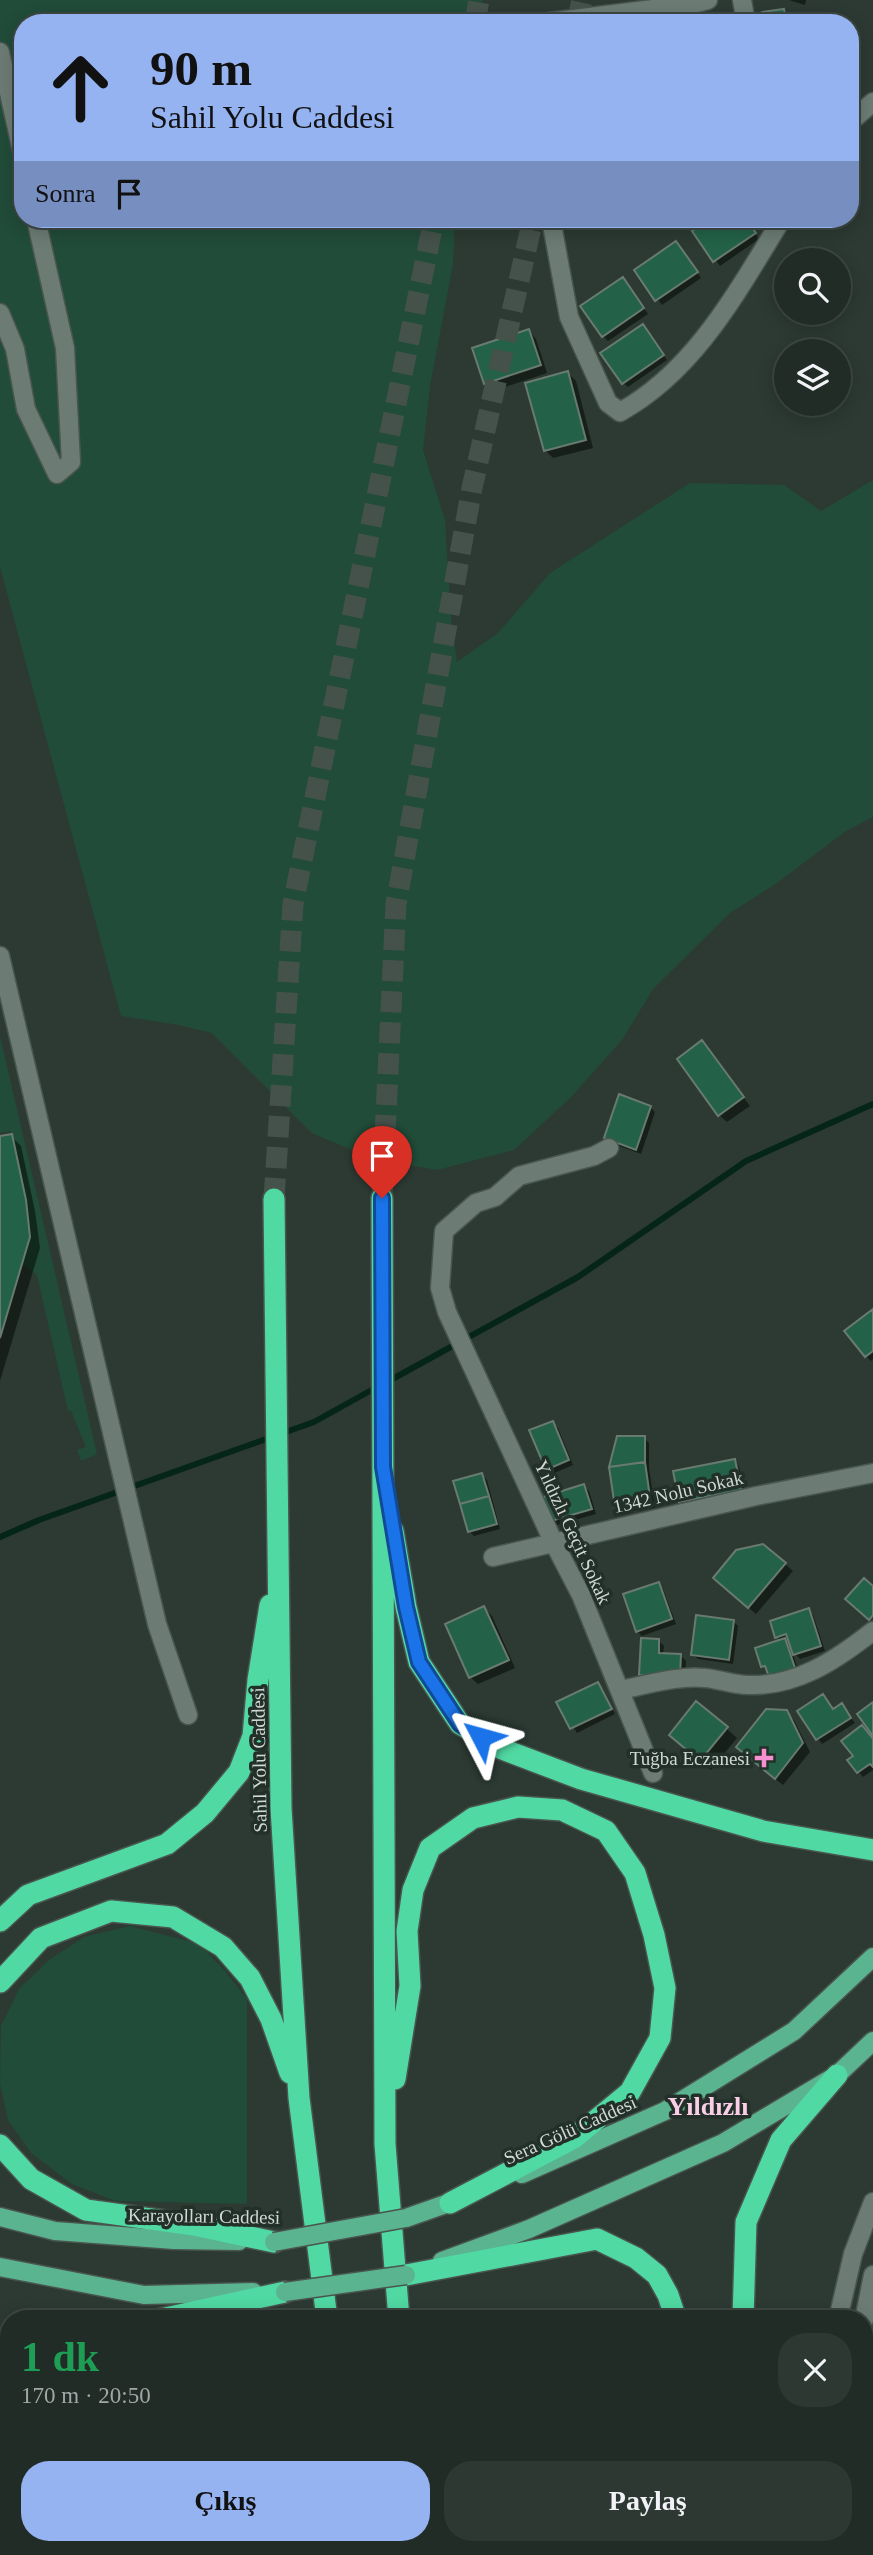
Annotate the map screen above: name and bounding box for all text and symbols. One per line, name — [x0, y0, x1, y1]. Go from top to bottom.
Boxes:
text: 90 m — [150, 41, 252, 96]
icon: ahead — [35, 42, 126, 133]
text: Sahil Yolu Caddesi — [150, 99, 394, 135]
icon: arrive — [110, 175, 148, 213]
text: Sonra — [35, 179, 96, 208]
map controls — [774, 248, 851, 416]
button: search — [774, 248, 851, 325]
button: layers — [774, 339, 851, 416]
pin — [352, 1126, 412, 1198]
icon: arrive — [363, 1137, 401, 1175]
street label: Yıldızlı Geçit Sokak — [530, 1457, 616, 1608]
street label: 1342 Nolu Sokak — [611, 1467, 746, 1517]
street label: Sahil Yolu Caddesi — [247, 1687, 271, 1833]
position arrow — [444, 1700, 518, 1774]
place label: Tuğba Eczanesi — [630, 1748, 750, 1769]
marker: Tuğba Eczanesi — [756, 1750, 772, 1766]
street label: Sera Gölü Caddesi — [501, 2091, 639, 2169]
district label: Yıldızlı — [668, 2092, 748, 2121]
street label: Karayolları Caddesi — [128, 2204, 280, 2228]
button: close — [778, 2333, 852, 2407]
text: 1 dk — [21, 2334, 99, 2380]
text: 170 m · 20:50 — [21, 2383, 151, 2408]
button: Çıkış — [21, 2461, 430, 2541]
button: Paylaş — [444, 2461, 852, 2541]

